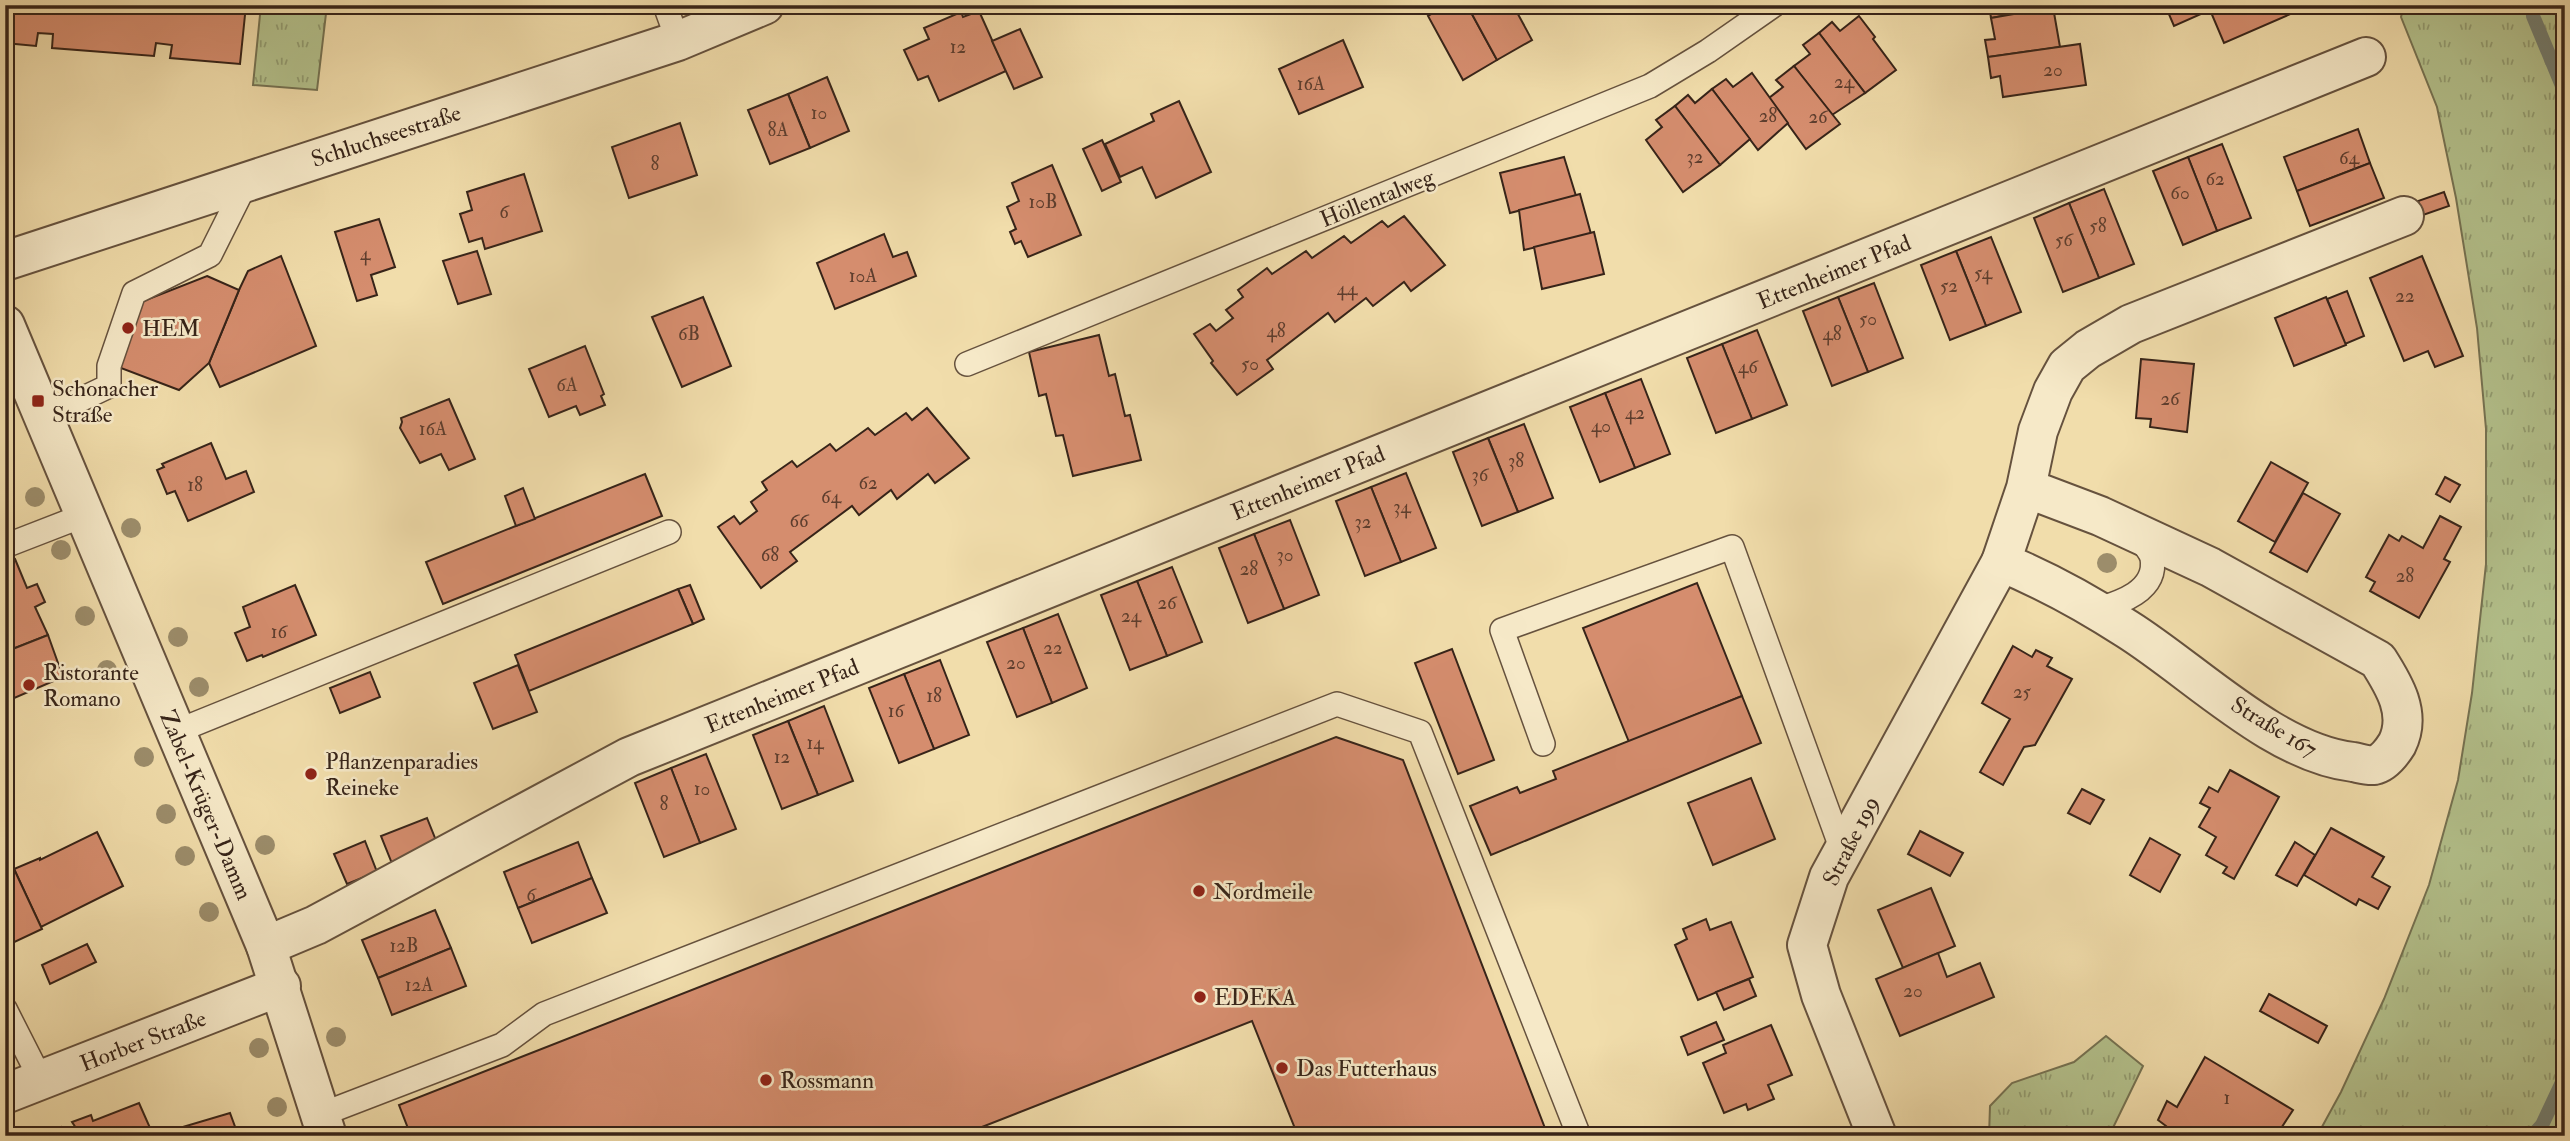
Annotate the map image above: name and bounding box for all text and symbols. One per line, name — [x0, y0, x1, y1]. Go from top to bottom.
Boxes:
house number: 12 — [950, 35, 966, 59]
house number: 20 — [2043, 58, 2063, 82]
house number: 24 — [1834, 70, 1855, 94]
house number: 16A — [1297, 72, 1325, 96]
street label: Schluchseestraße — [307, 98, 465, 174]
house number: 10 — [811, 101, 827, 125]
house number: 28 — [1759, 104, 1777, 128]
house number: 26 — [1808, 105, 1829, 129]
house number: 8A — [768, 118, 789, 142]
house number: 32 — [1687, 145, 1703, 169]
house number: 64 — [2339, 146, 2360, 170]
house number: 8 — [651, 152, 660, 176]
street label: Höllentalweg — [1316, 162, 1439, 234]
house number: 62 — [2205, 167, 2225, 191]
house number: 60 — [2170, 181, 2190, 205]
house number: 10B — [1029, 190, 1057, 214]
house number: 6 — [499, 200, 510, 224]
house number: 58 — [2089, 214, 2107, 238]
street label: Ettenheimer Pfad — [1753, 228, 1915, 316]
house number: 56 — [2055, 228, 2074, 252]
house number: 4 — [360, 242, 371, 266]
house number: 54 — [1974, 261, 1993, 285]
house number: 10A — [849, 264, 877, 288]
house number: 52 — [1940, 274, 1958, 298]
house number: 44 — [1337, 277, 1358, 301]
house number: 22 — [2395, 284, 2415, 308]
house number: 50 — [1859, 307, 1877, 331]
place label: HEM — [142, 314, 200, 343]
house number: 48 — [1266, 319, 1286, 343]
marker: HEM — [120, 320, 136, 336]
house number: 6B — [678, 322, 700, 346]
house number: 48 — [1822, 322, 1842, 346]
house number: 50 — [1241, 352, 1259, 376]
house number: 46 — [1738, 355, 1759, 379]
house number: 6A — [556, 373, 578, 397]
place label: Schonacher Straße — [52, 374, 158, 429]
house number: 26 — [2160, 387, 2181, 411]
marker: Schonacher Straße — [30, 393, 46, 409]
house number: 42 — [1625, 401, 1645, 425]
house number: 40 — [1591, 414, 1611, 438]
house number: 16A — [419, 417, 447, 441]
street label: Ettenheimer Pfad — [1227, 439, 1389, 527]
house number: 38 — [1508, 449, 1524, 473]
house number: 36 — [1472, 463, 1490, 487]
house number: 62 — [858, 471, 878, 495]
house number: 18 — [187, 473, 203, 497]
house number: 64 — [821, 485, 842, 509]
house number: 34 — [1393, 495, 1411, 519]
house number: 66 — [789, 509, 810, 533]
house number: 32 — [1355, 510, 1371, 534]
house number: 68 — [761, 543, 779, 567]
house number: 30 — [1276, 543, 1294, 567]
house number: 28 — [1240, 557, 1258, 581]
house number: 28 — [2396, 564, 2414, 588]
house number: 26 — [1157, 591, 1178, 615]
house number: 24 — [1121, 604, 1142, 628]
house number: 16 — [271, 620, 289, 644]
house number: 22 — [1043, 636, 1063, 660]
house number: 20 — [1006, 651, 1026, 675]
street label: Ettenheimer Pfad — [701, 652, 863, 740]
place label: Ristorante Romano — [43, 658, 139, 713]
marker: Ristorante Romano — [21, 677, 37, 693]
house number: 25 — [2013, 680, 2032, 704]
house number: 18 — [926, 684, 942, 708]
street label: Straße 167 — [2226, 690, 2323, 764]
house number: 16 — [888, 699, 906, 723]
street label: Zabel-Krüger-Damm — [153, 706, 259, 904]
house number: 14 — [806, 731, 824, 755]
house number: 12 — [774, 745, 790, 769]
place label: Pflanzenparadies Reineke — [325, 747, 478, 802]
marker: Pflanzenparadies Reineke — [303, 766, 319, 782]
house number: 10 — [694, 777, 710, 801]
street label: Straße 199 — [1816, 791, 1886, 891]
house number: 8 — [660, 792, 669, 816]
place label: Nordmeile — [1213, 877, 1313, 906]
house number: 6 — [526, 883, 537, 907]
marker: Nordmeile — [1191, 883, 1207, 899]
house number: 12B — [390, 934, 418, 958]
house number: 12A — [405, 973, 433, 997]
house number: 20 — [1903, 979, 1923, 1003]
place label: EDEKA — [1214, 983, 1297, 1012]
marker: EDEKA — [1192, 989, 1208, 1005]
street label: Horber Straße — [76, 1004, 211, 1078]
place label: Das Futterhaus — [1296, 1054, 1437, 1083]
marker: Das Futterhaus — [1274, 1060, 1290, 1076]
place label: Rossmann — [780, 1066, 874, 1095]
marker: Rossmann — [758, 1072, 774, 1088]
house number: 1 — [2224, 1086, 2230, 1110]

